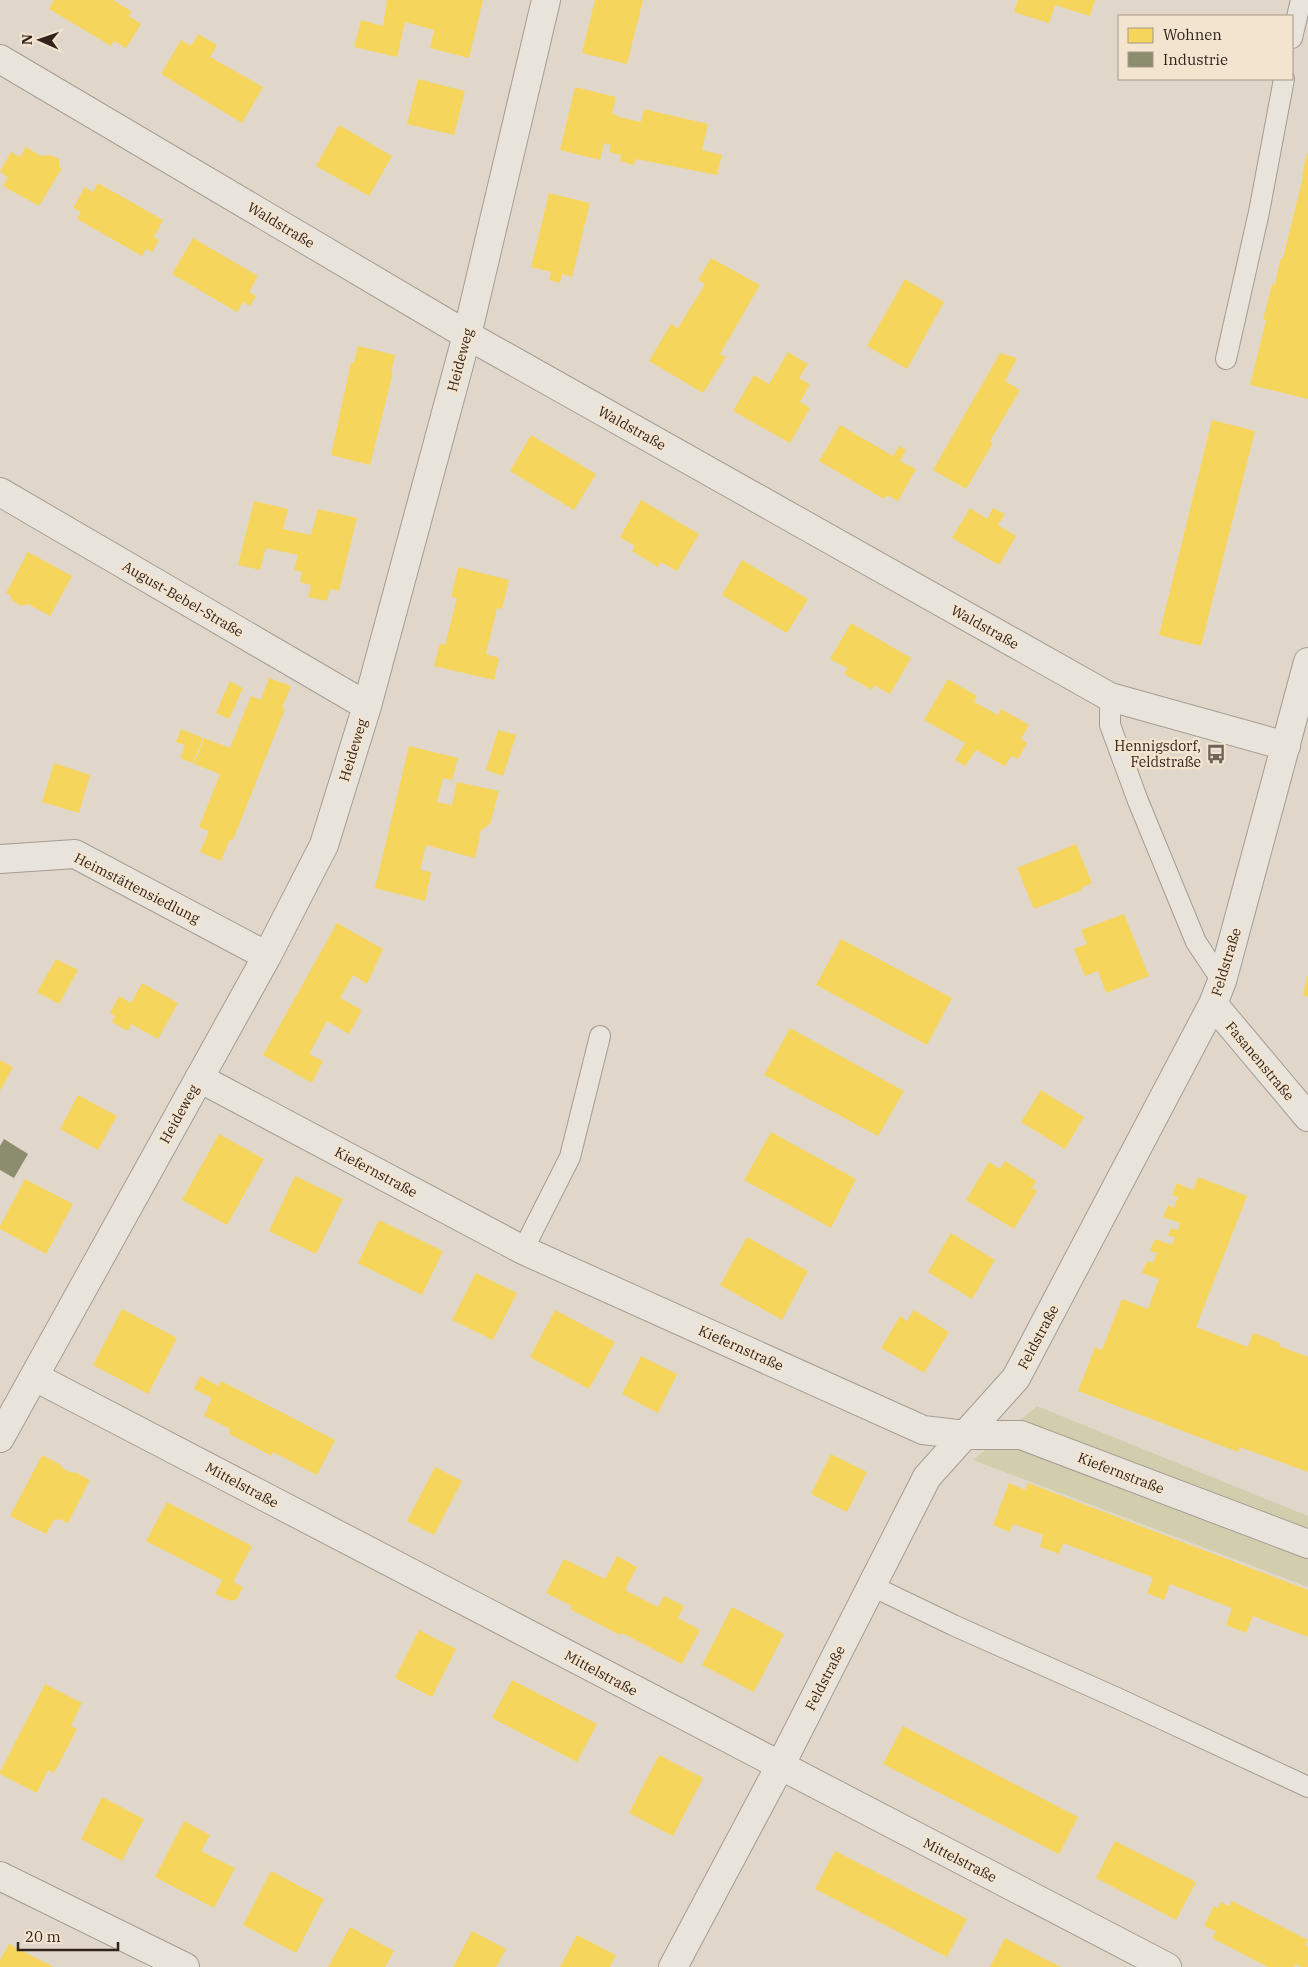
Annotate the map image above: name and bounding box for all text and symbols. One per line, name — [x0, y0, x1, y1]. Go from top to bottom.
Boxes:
north arrow — [15, 15, 65, 65]
legend — [1118, 15, 1293, 80]
text: Wohnen — [1163, 25, 1222, 44]
text: N — [18, 34, 36, 45]
text: Industrie — [1163, 50, 1228, 69]
street label: Waldstraße — [244, 198, 318, 252]
street label: Heideweg — [443, 326, 477, 394]
street label: Waldstraße — [595, 402, 669, 454]
street label: August-Bebel-Straße — [119, 557, 247, 641]
street label: Waldstraße — [948, 601, 1022, 653]
street label: Heideweg — [335, 716, 371, 784]
place label: Hennigsdorf, Feldstraße — [1114, 737, 1201, 771]
bus stop icon: Hennigsdorf, Feldstraße — [1205, 743, 1227, 765]
street label: Heimstättensiedlung — [71, 849, 203, 928]
street label: Feldstraße — [1207, 926, 1245, 998]
street label: Fasanenstraße — [1222, 1018, 1298, 1104]
street label: Heideweg — [155, 1081, 203, 1147]
street label: Kiefernstraße — [332, 1143, 420, 1201]
street label: Feldstraße — [1014, 1302, 1062, 1372]
street label: Kiefernstraße — [696, 1321, 786, 1375]
street label: Kiefernstraße — [1075, 1448, 1167, 1498]
street label: Mittelstraße — [202, 1458, 282, 1512]
street label: Feldstraße — [801, 1643, 849, 1713]
street label: Mittelstraße — [561, 1646, 641, 1700]
street label: Mittelstraße — [920, 1834, 1000, 1886]
scale bar — [18, 1920, 118, 1952]
text: 20 m — [25, 1927, 61, 1946]

